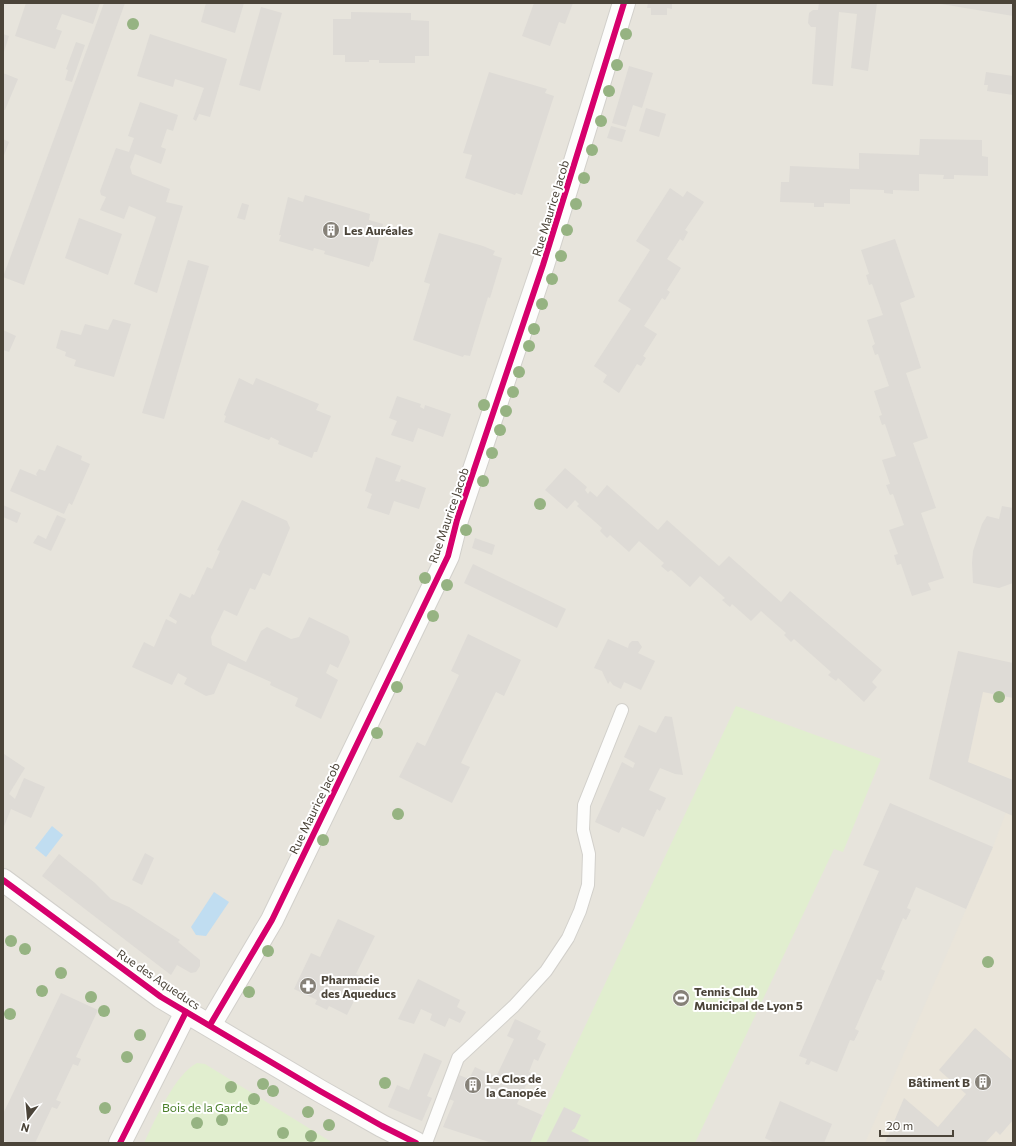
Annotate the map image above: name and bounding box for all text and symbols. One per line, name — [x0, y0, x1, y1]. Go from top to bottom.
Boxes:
street label: Rue Maurice Jacob — [529, 158, 572, 258]
building icon: Les Auréales — [321, 220, 341, 240]
place label: Les Auréales — [344, 223, 414, 237]
street label: Rue Maurice Jacob — [425, 465, 472, 565]
street label: Rue Maurice Jacob — [286, 760, 343, 856]
street label: Rue des Aqueducs — [115, 946, 203, 1012]
place label: Pharmacie des Aqueducs — [321, 972, 396, 1000]
pharmacy icon: Pharmacie des Aqueducs — [298, 976, 318, 996]
place label: Tennis Club Municipal de Lyon 5 — [694, 984, 803, 1012]
sports icon: Tennis Club Municipal de Lyon 5 — [671, 988, 691, 1008]
place label: Le Clos de la Canopée — [486, 1071, 546, 1099]
building icon: Bâtiment B — [973, 1072, 993, 1092]
building icon: Le Clos de la Canopée — [463, 1075, 483, 1095]
place label: Bâtiment B — [908, 1075, 970, 1089]
north arrow — [8, 1098, 48, 1138]
park label: Bois de la Garde — [162, 1100, 248, 1114]
scale bar — [880, 1112, 953, 1138]
text: 20 m — [886, 1118, 913, 1132]
text: N — [19, 1121, 31, 1135]

